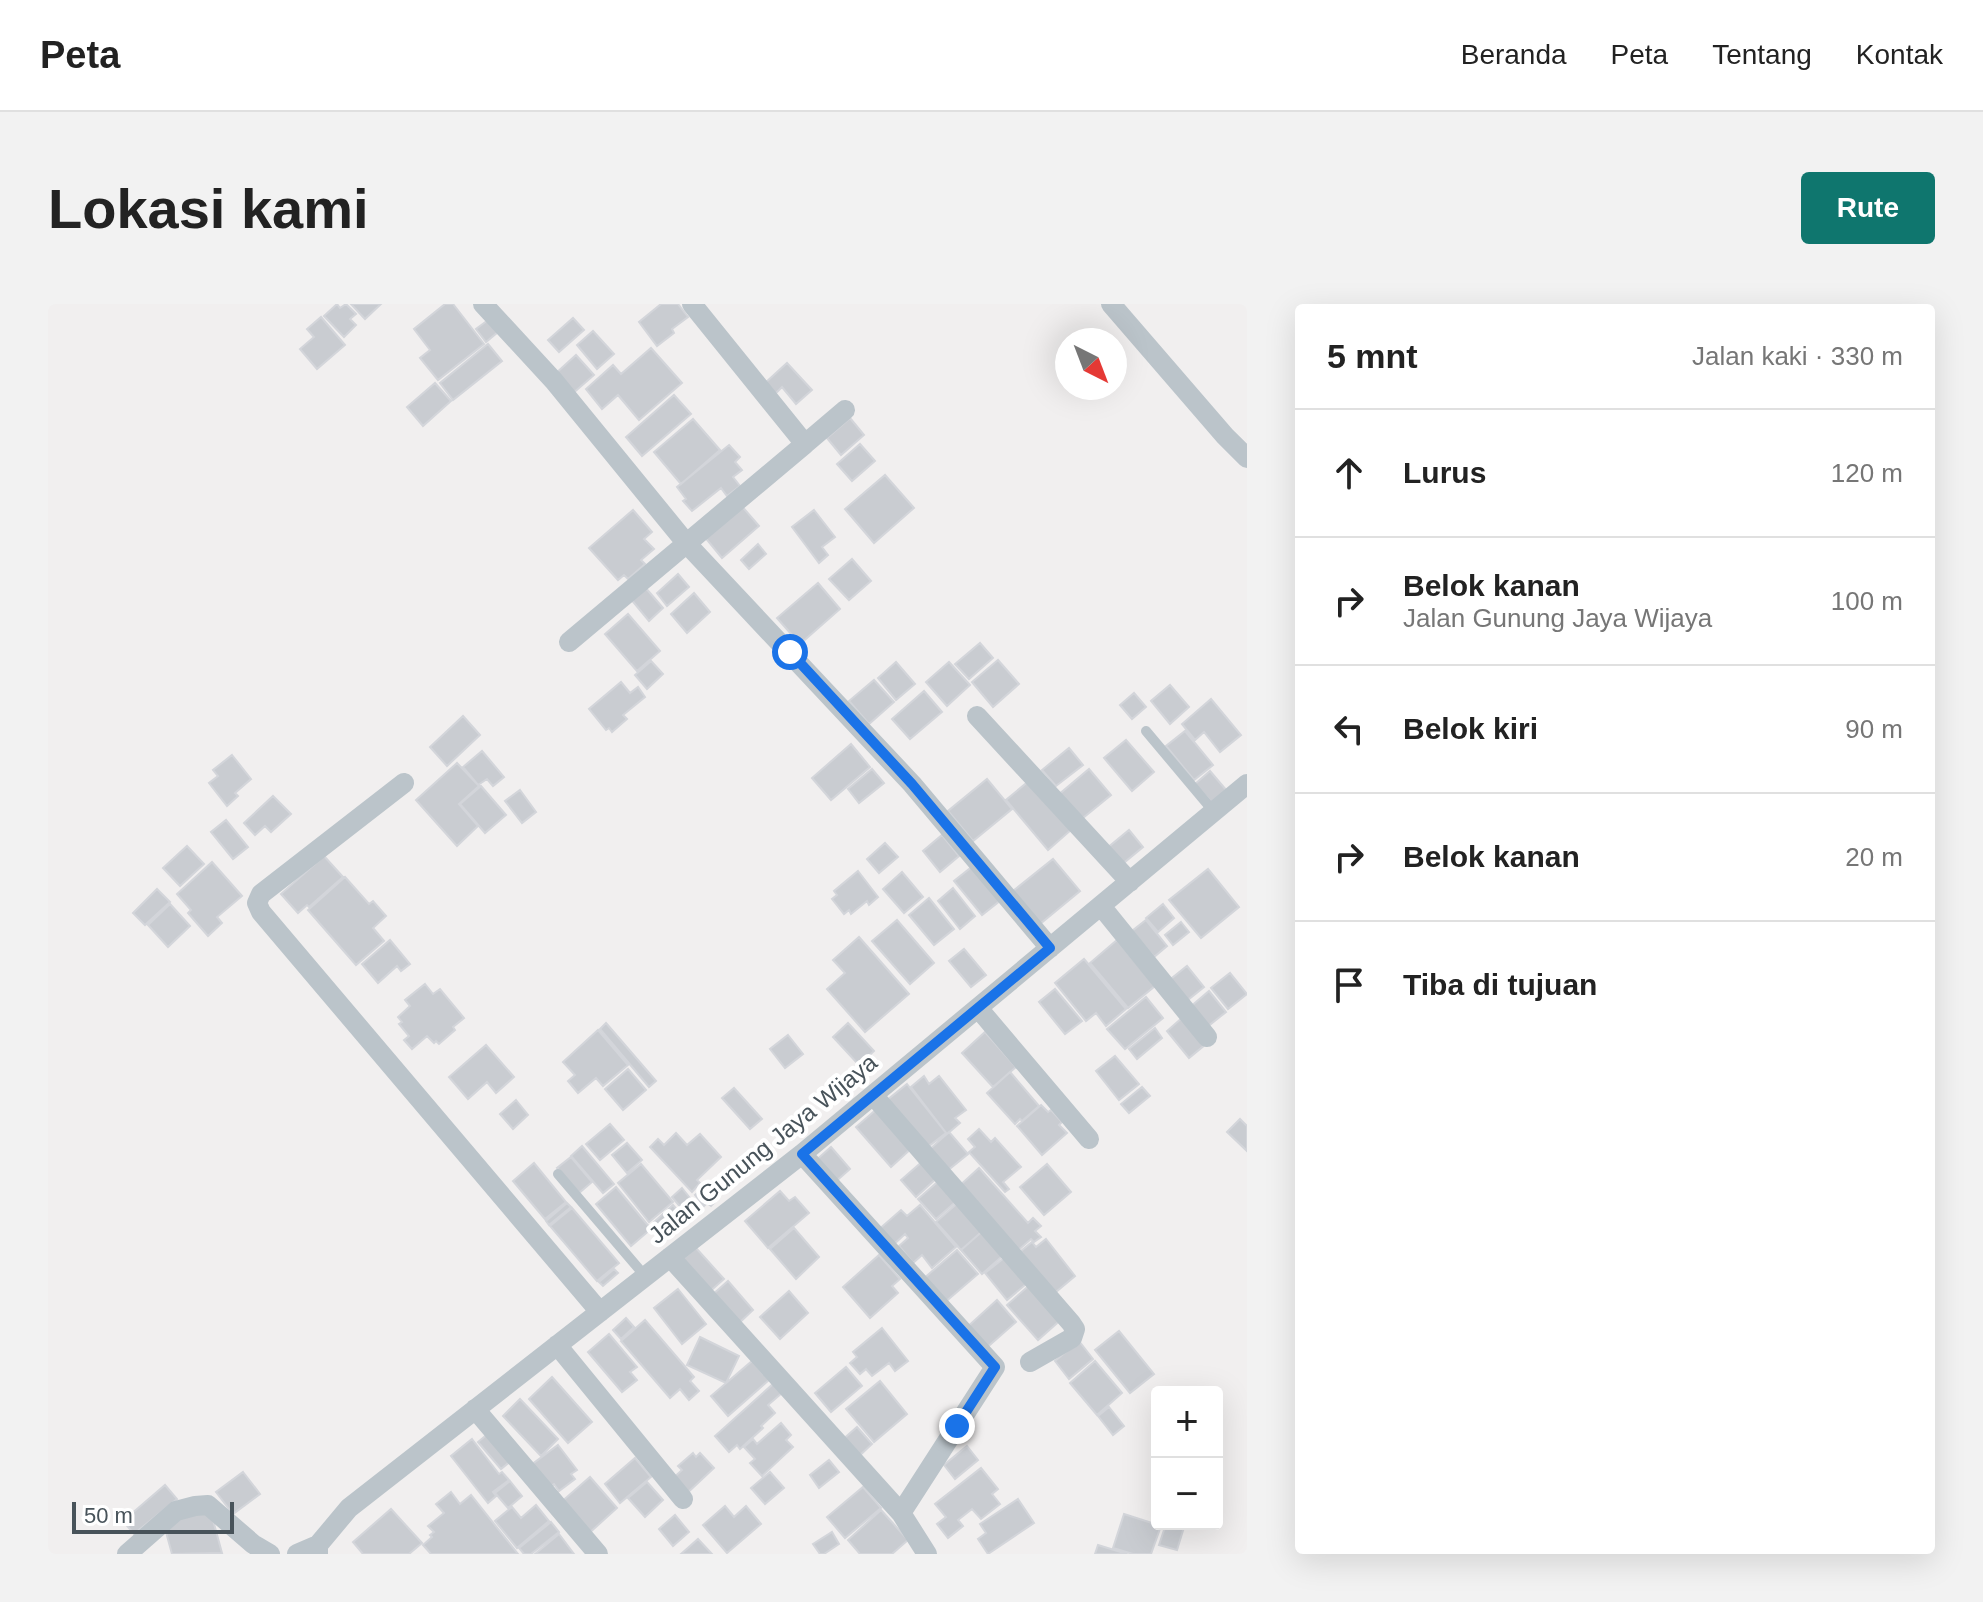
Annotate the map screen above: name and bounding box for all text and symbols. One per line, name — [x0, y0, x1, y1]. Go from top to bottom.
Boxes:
text: Peta — [40, 34, 120, 76]
text: Beranda — [1461, 39, 1567, 70]
text: Peta — [1611, 39, 1668, 70]
text: Tentang — [1712, 39, 1812, 70]
text: Kontak — [1856, 39, 1943, 70]
button: Rute — [1801, 172, 1935, 244]
text: Lokasi kami — [48, 177, 369, 240]
north arrow — [1055, 328, 1127, 400]
text: 5 mnt — [1327, 337, 1418, 375]
text: Jalan kaki · 330 m — [1692, 341, 1903, 371]
icon: ahead — [1327, 451, 1371, 495]
text: Lurus — [1403, 456, 1486, 489]
text: 120 m — [1831, 458, 1903, 488]
text: Belok kanan — [1403, 569, 1580, 602]
icon: right — [1327, 579, 1371, 623]
text: 100 m — [1831, 586, 1903, 616]
text: Jalan Gunung Jaya Wijaya — [1403, 603, 1712, 633]
route start — [772, 634, 808, 670]
icon: left — [1327, 707, 1371, 751]
text: Belok kiri — [1403, 712, 1538, 745]
text: 90 m — [1845, 714, 1903, 744]
icon: right — [1327, 835, 1371, 879]
text: Belok kanan — [1403, 840, 1580, 873]
text: 20 m — [1845, 842, 1903, 872]
icon: arrive — [1327, 963, 1371, 1007]
text: Tiba di tujuan — [1403, 968, 1597, 1001]
street label: Jalan Gunung Jaya Wijaya — [643, 1048, 883, 1249]
map controls — [1151, 1386, 1223, 1530]
button: + — [1151, 1386, 1223, 1458]
route end — [939, 1408, 975, 1444]
button: − — [1151, 1458, 1223, 1530]
scale bar — [72, 1498, 234, 1534]
text: 50 m — [84, 1503, 133, 1528]

